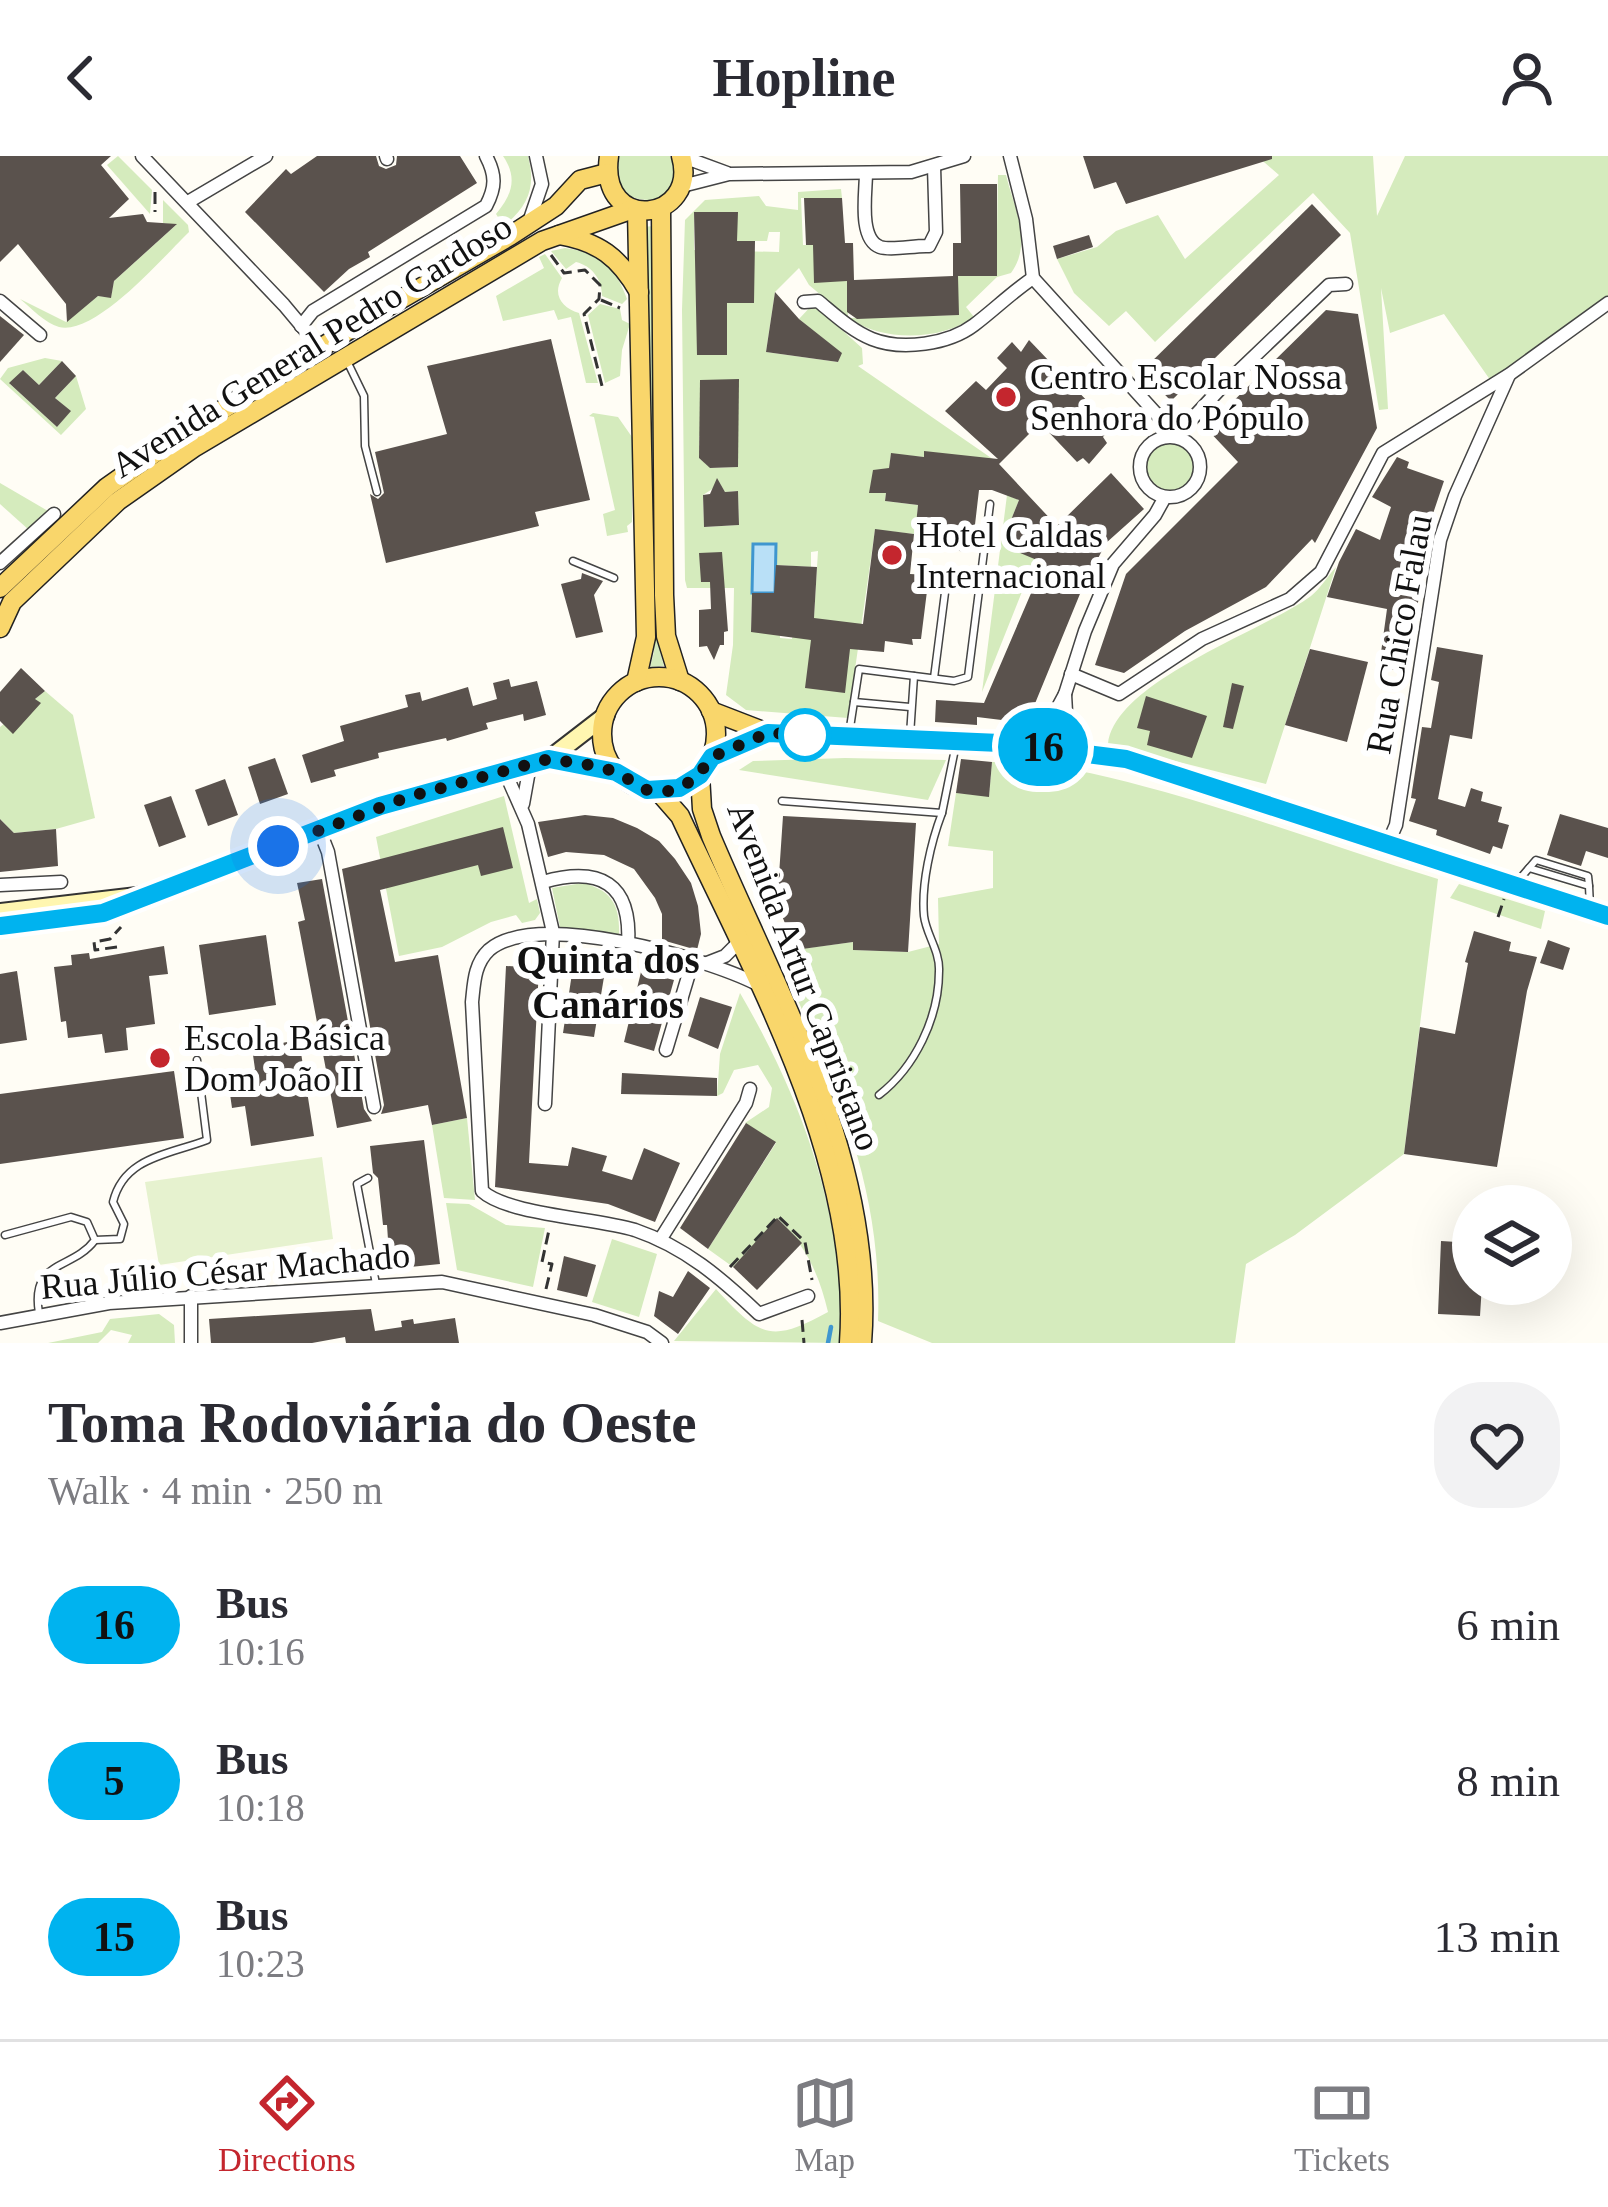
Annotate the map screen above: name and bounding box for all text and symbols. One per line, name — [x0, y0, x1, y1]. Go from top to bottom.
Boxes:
icon: back — [48, 45, 114, 111]
icon: person — [1494, 45, 1560, 111]
text: Hopline — [712, 48, 896, 108]
street label: Avenida General Pedro Cardoso — [104, 206, 519, 486]
place label: Centro Escolar Nossa Senhora do Pópulo — [1030, 357, 1342, 438]
marker: Centro Escolar Nossa Senhora do Pópulo — [993, 384, 1019, 410]
street label: Rua Chico Falau — [1358, 512, 1440, 757]
place label: Hotel Caldas Internacional — [916, 515, 1106, 596]
marker: Hotel Caldas Internacional — [879, 542, 905, 568]
line badge: 16 — [989, 708, 1097, 786]
unlabelled marker — [780, 710, 830, 760]
text: 16 — [1022, 724, 1064, 770]
street label: Avenida Artur Capristano — [719, 797, 889, 1156]
your location — [248, 816, 308, 876]
district label: Quinta dos Canários — [516, 938, 700, 1026]
place label: Escola Básica Dom João II — [184, 1018, 385, 1099]
marker: Escola Básica Dom João II — [147, 1045, 173, 1071]
map controls — [1452, 1185, 1572, 1305]
button: layers — [1452, 1185, 1572, 1305]
street label: Rua Júlio César Machado — [39, 1235, 412, 1307]
button: heart — [1434, 1382, 1560, 1508]
text: Toma Rodoviária do Oeste — [48, 1391, 697, 1454]
text: Walk · 4 min · 250 m — [48, 1469, 383, 1512]
text: Bus — [216, 1578, 289, 1628]
text: 6 min — [1456, 1600, 1560, 1650]
text: 16 — [93, 1602, 135, 1648]
text: 10:16 — [216, 1630, 305, 1673]
text: Bus — [216, 1734, 289, 1784]
text: 8 min — [1456, 1756, 1560, 1806]
text: 5 — [104, 1758, 125, 1804]
text: 10:18 — [216, 1786, 305, 1829]
text: Bus — [216, 1890, 289, 1940]
text: 13 min — [1434, 1912, 1560, 1962]
text: 15 — [93, 1914, 135, 1960]
text: 10:23 — [216, 1942, 305, 1985]
tab: Directions — [218, 2070, 356, 2179]
tab: Map — [792, 2070, 858, 2179]
tab: Tickets — [1294, 2070, 1390, 2179]

